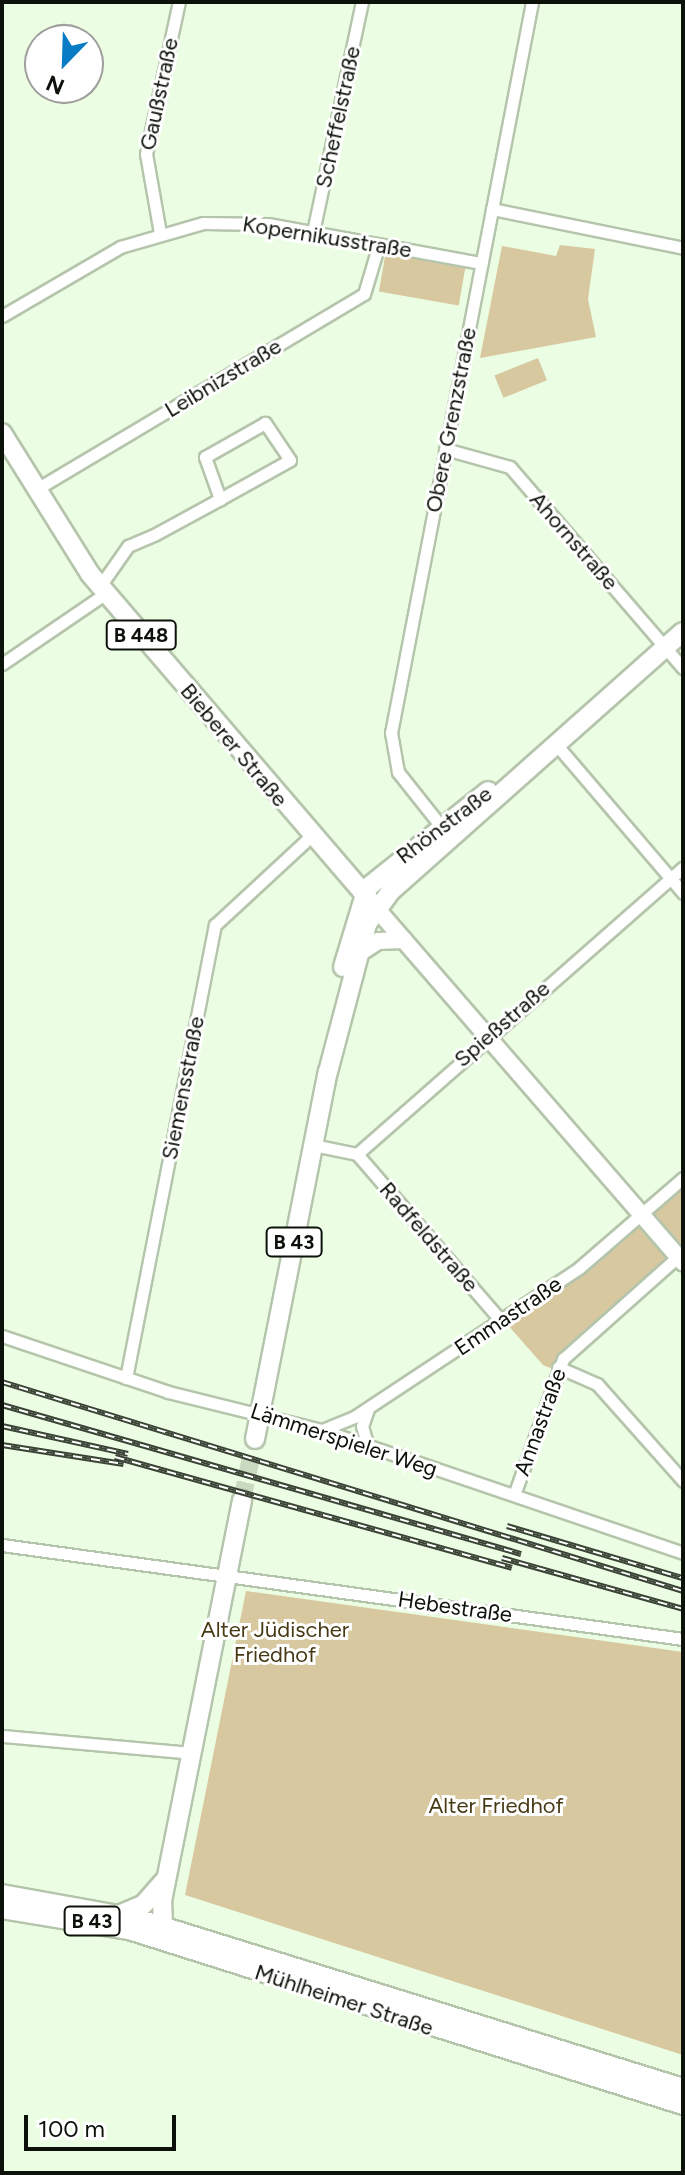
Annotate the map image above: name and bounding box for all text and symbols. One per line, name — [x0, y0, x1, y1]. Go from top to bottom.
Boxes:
north arrow — [24, 24, 104, 104]
street label: Gaußstraße — [134, 35, 184, 153]
street label: Scheffelstraße — [310, 44, 366, 190]
text: N — [42, 69, 68, 100]
street label: Kopernikusstraße — [241, 211, 413, 263]
street label: Obere Grenzstraße — [420, 325, 482, 515]
street label: Leibnizstraße — [160, 333, 286, 423]
street label: Ahornstraße — [524, 487, 624, 595]
road number: B 448 — [105, 619, 177, 651]
street label: Bieberer Straße — [175, 678, 293, 812]
street label: Rhönstraße — [391, 781, 497, 869]
street label: Spießstraße — [449, 975, 555, 1073]
street label: Siemensstraße — [156, 1014, 210, 1162]
street label: Radfeldstraße — [374, 1177, 484, 1297]
road number: B 43 — [264, 1226, 324, 1258]
street label: Emmastraße — [449, 1271, 567, 1361]
street label: Annastraße — [508, 1365, 572, 1479]
street label: Lämmerspieler Weg — [247, 1397, 441, 1483]
street label: Hebestraße — [396, 1586, 514, 1628]
park label: Alter Jüdischer Friedhof — [201, 1616, 349, 1668]
park label: Alter Friedhof — [428, 1793, 564, 1819]
road number: B 43 — [62, 1905, 122, 1937]
street label: Mühlheimer Straße — [252, 1959, 436, 2041]
scale bar — [28, 2099, 180, 2149]
text: 100 m — [38, 2114, 105, 2143]

